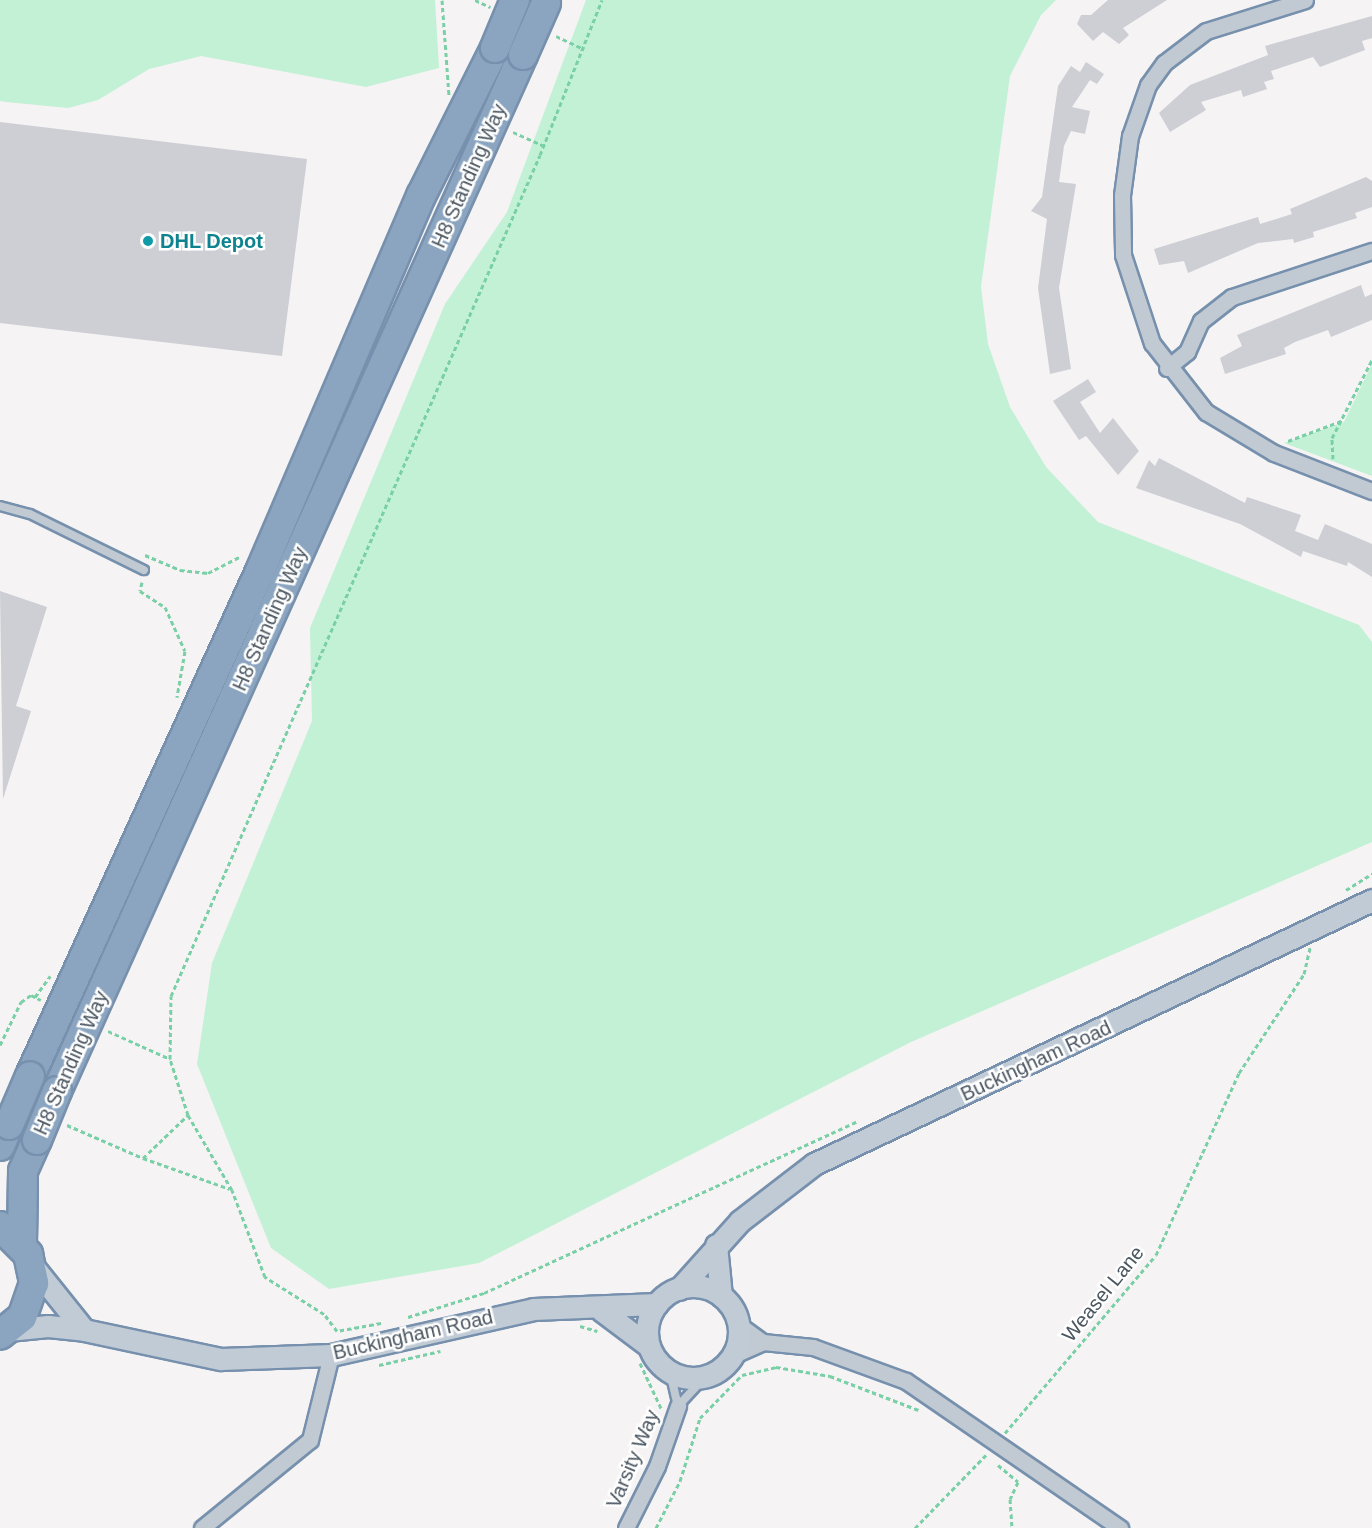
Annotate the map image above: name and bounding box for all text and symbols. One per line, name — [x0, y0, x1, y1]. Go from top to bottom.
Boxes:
street label: H8 Standing Way — [427, 100, 511, 252]
place label: DHL Depot — [160, 229, 263, 253]
marker: DHL Depot — [141, 234, 155, 248]
street label: H8 Standing Way — [228, 543, 312, 695]
street label: H8 Standing Way — [29, 987, 113, 1139]
street label: Buckingham Road — [957, 1016, 1115, 1106]
street label: Weasel Lane — [1057, 1241, 1149, 1347]
street label: Buckingham Road — [331, 1305, 495, 1365]
street label: Varsity Way — [602, 1406, 664, 1512]

